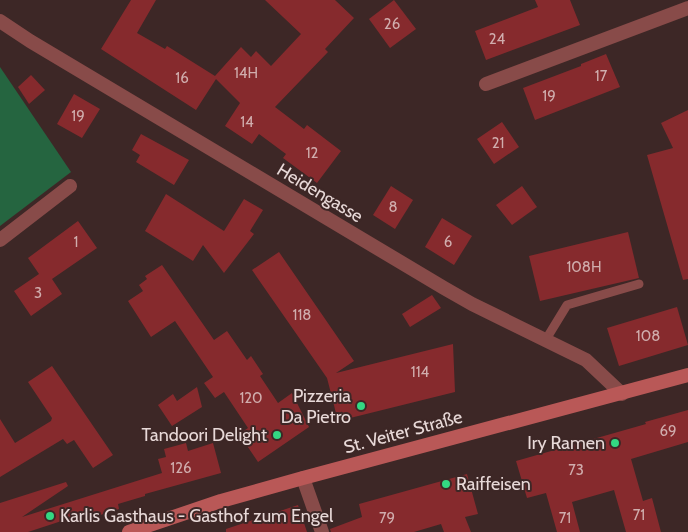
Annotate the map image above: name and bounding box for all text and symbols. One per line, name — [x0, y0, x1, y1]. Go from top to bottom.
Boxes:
house number: 26 — [384, 15, 400, 33]
house number: 24 — [489, 30, 506, 48]
house number: 14H — [234, 64, 258, 82]
house number: 17 — [595, 67, 608, 85]
house number: 16 — [175, 69, 189, 87]
house number: 19 — [542, 87, 556, 105]
house number: 19 — [71, 107, 85, 125]
house number: 14 — [240, 113, 254, 131]
house number: 21 — [492, 134, 504, 152]
house number: 12 — [306, 144, 319, 162]
street label: Heidengasse — [273, 159, 367, 227]
house number: 8 — [388, 198, 398, 216]
house number: 1 — [74, 233, 78, 251]
house number: 6 — [444, 233, 452, 251]
house number: 108H — [566, 258, 602, 276]
house number: 3 — [34, 284, 42, 302]
house number: 118 — [293, 306, 311, 324]
house number: 108 — [636, 327, 660, 345]
house number: 114 — [411, 363, 430, 381]
place label: Pizzeria Da Pietro — [281, 385, 351, 428]
house number: 120 — [239, 389, 263, 407]
marker: Pizzeria Da Pietro — [355, 400, 367, 412]
street label: St. Veiter Straße — [341, 406, 465, 458]
house number: 69 — [659, 422, 677, 440]
place label: Tandoori Delight — [142, 424, 267, 446]
marker: Tandoori Delight — [271, 429, 283, 441]
place label: Iry Ramen — [527, 432, 605, 454]
marker: Iry Ramen — [609, 437, 621, 449]
house number: 126 — [170, 459, 192, 477]
house number: 73 — [568, 461, 584, 479]
place label: Raiffeisen — [456, 473, 531, 495]
marker: Raiffeisen — [440, 478, 452, 490]
place label: Karlis Gasthaus - Gasthof zum Engel — [60, 505, 334, 527]
house number: 71 — [633, 506, 645, 524]
house number: 79 — [379, 509, 395, 527]
house number: 71 — [559, 509, 571, 527]
marker: Karlis Gasthaus - Gasthof zum Engel — [44, 510, 56, 522]

